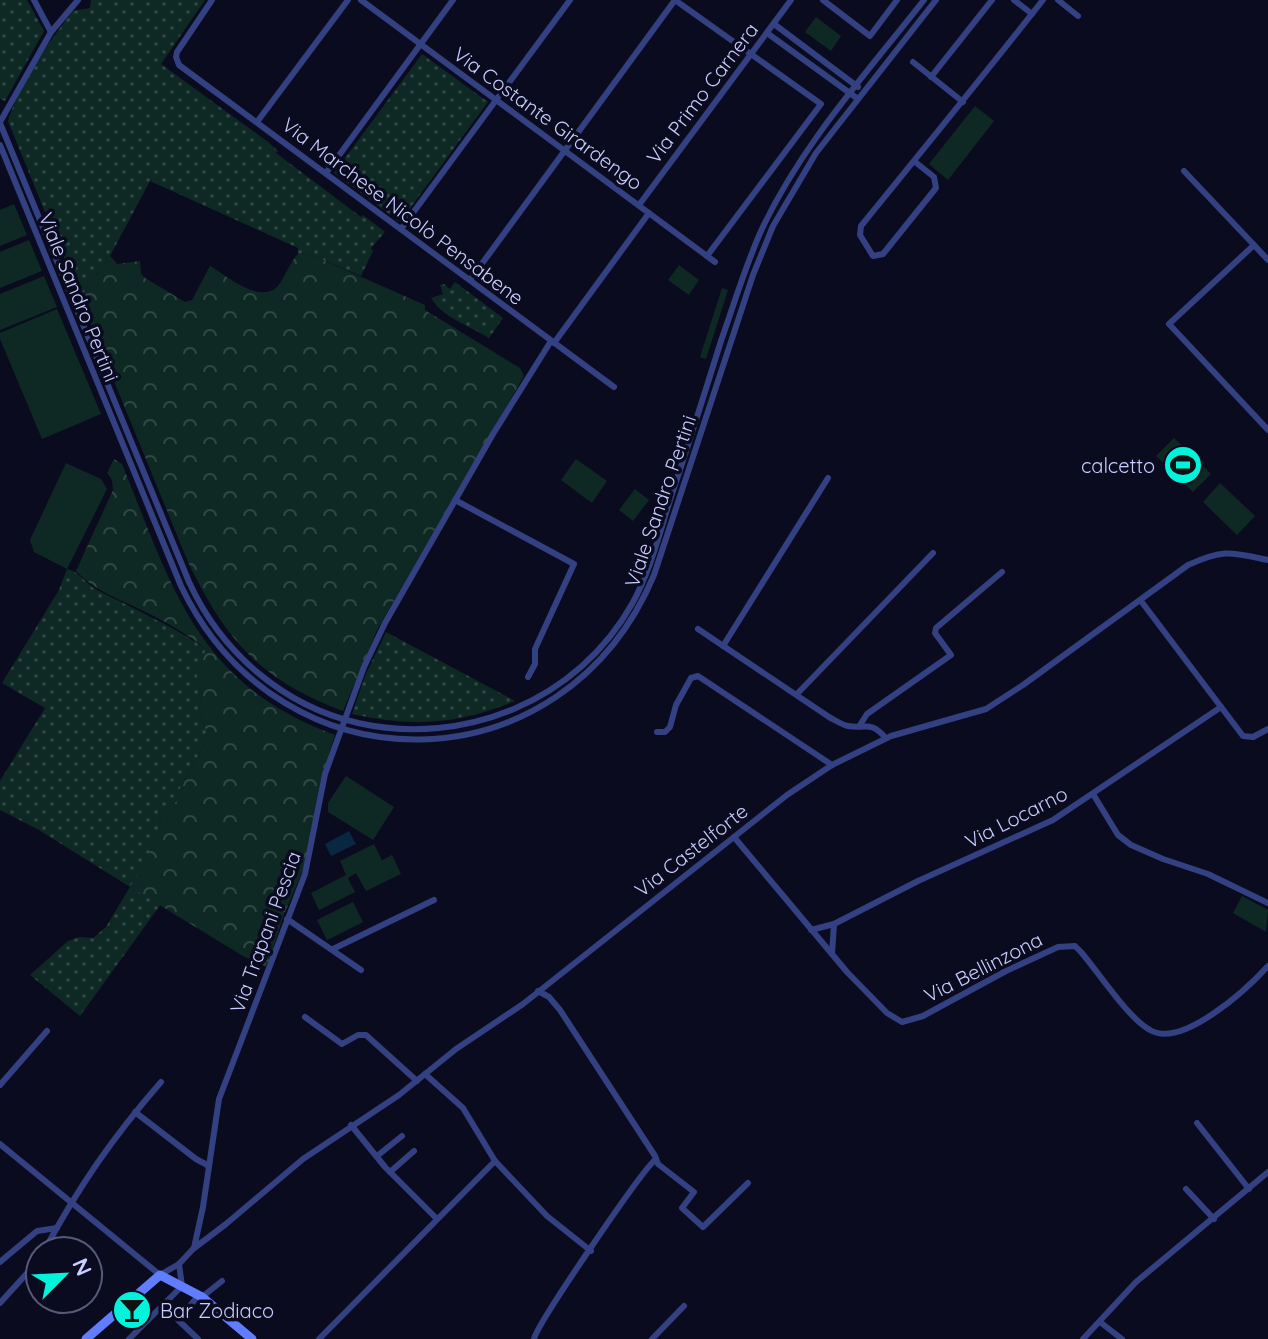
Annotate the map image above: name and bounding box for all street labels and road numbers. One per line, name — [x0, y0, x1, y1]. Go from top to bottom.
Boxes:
street label: Via Primo Carnera — [641, 18, 763, 168]
street label: Via Costante Girardengo — [449, 41, 647, 195]
street label: Via Marchese Nicolò Pensabene — [277, 112, 529, 310]
street label: Viale Sandro Pertini — [34, 209, 124, 385]
street label: Viale Sandro Pertini — [619, 412, 701, 590]
street label: Via Locarno — [961, 781, 1071, 853]
street label: Via Castelforte — [630, 798, 752, 902]
street label: Via Trapani Pescia — [224, 848, 306, 1016]
street label: Via Bellinzona — [920, 926, 1046, 1008]

